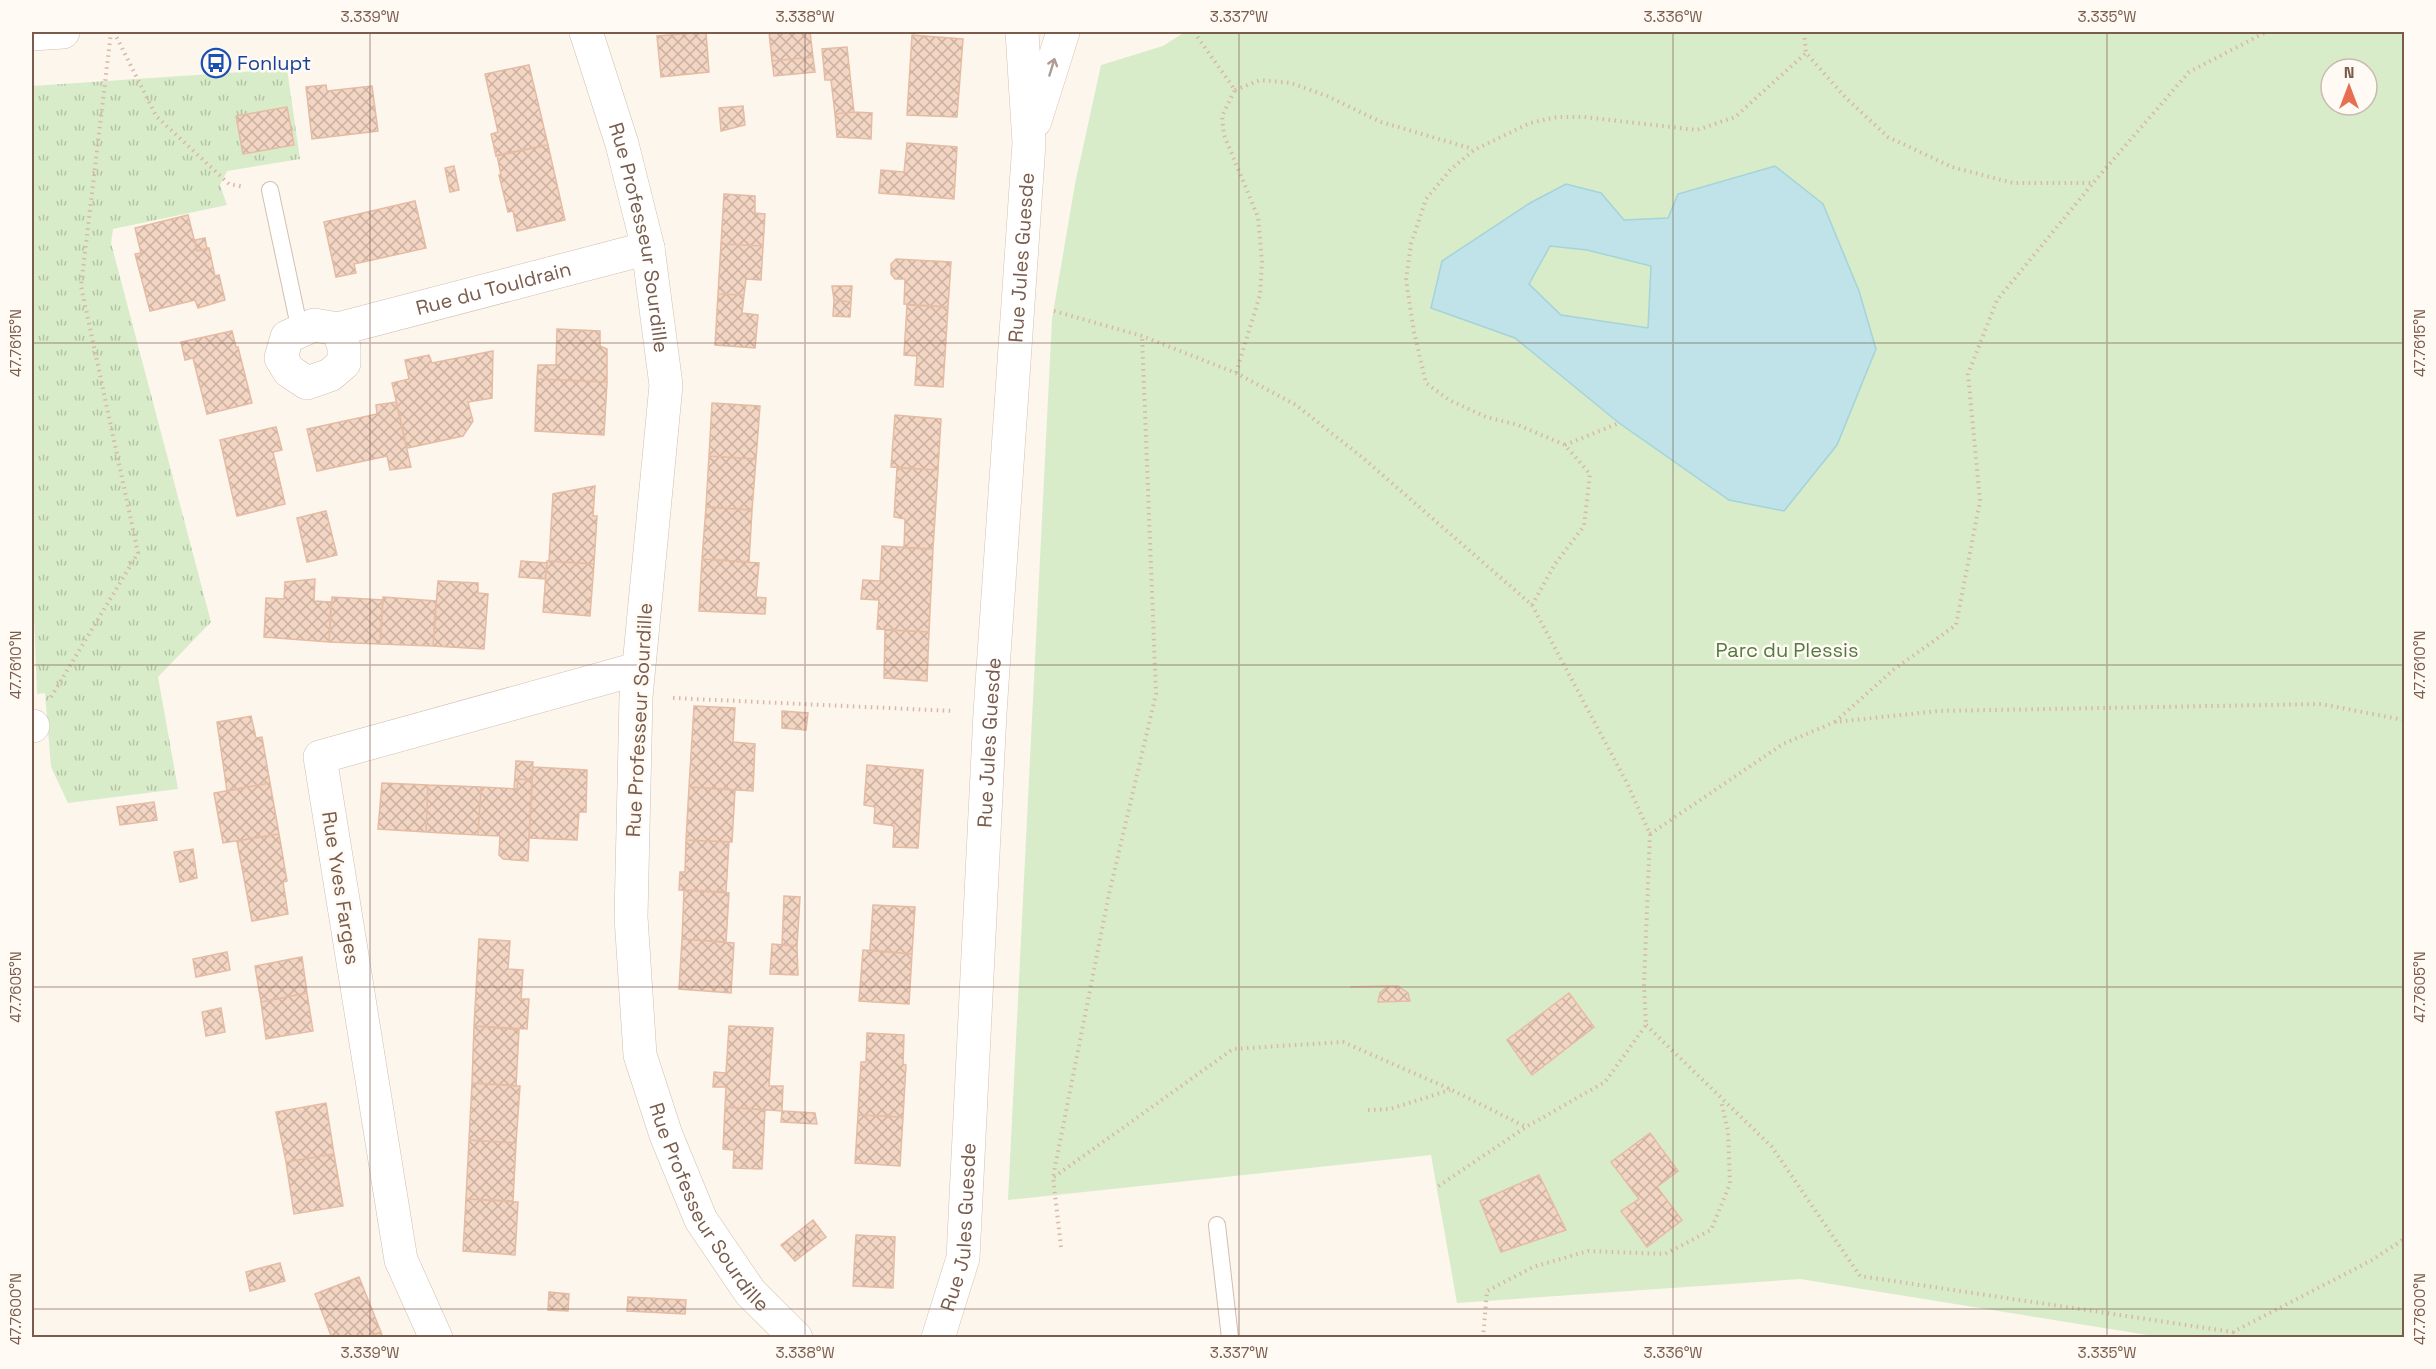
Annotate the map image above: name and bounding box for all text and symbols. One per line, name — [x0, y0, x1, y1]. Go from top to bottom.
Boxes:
text: 3.339°W — [341, 7, 400, 26]
text: 3.338°W — [775, 7, 835, 26]
text: 3.337°W — [1210, 7, 1268, 26]
text: 3.336°W — [1644, 7, 1703, 26]
text: 3.335°W — [2078, 7, 2136, 26]
bus stop icon: Fonlupt — [200, 47, 232, 79]
place label: Fonlupt — [237, 50, 311, 76]
north arrow — [2319, 57, 2379, 117]
one-way arrow — [1047, 58, 1058, 77]
text: N — [2344, 62, 2354, 83]
street label: Rue Professeur Sourdille — [603, 119, 675, 354]
street label: Rue Jules Guesde — [1002, 172, 1040, 343]
street label: Rue du Touldrain — [413, 256, 574, 321]
text: 47.7615°N — [6, 309, 25, 377]
text: 47.7615°N — [2410, 309, 2429, 377]
street label: Rue Professeur Sourdille — [620, 602, 658, 838]
text: 47.7610°N — [6, 631, 25, 699]
text: 47.7610°N — [2410, 631, 2429, 699]
park label: Parc du Plessis — [1715, 637, 1859, 663]
street label: Rue Jules Guesde — [971, 656, 1007, 828]
street label: Rue Yves Farges — [316, 809, 366, 967]
text: 47.7605°N — [6, 951, 25, 1023]
text: 47.7605°N — [2410, 951, 2429, 1023]
street label: Rue Professeur Sourdille — [643, 1099, 775, 1317]
street label: Rue Jules Guesde — [934, 1142, 982, 1314]
text: 47.7600°N — [6, 1273, 25, 1345]
text: 47.7600°N — [2410, 1273, 2429, 1345]
text: 3.339°W — [341, 1343, 400, 1362]
text: 3.338°W — [775, 1343, 835, 1362]
text: 3.337°W — [1210, 1343, 1268, 1362]
text: 3.336°W — [1644, 1343, 1703, 1362]
text: 3.335°W — [2078, 1343, 2136, 1362]

